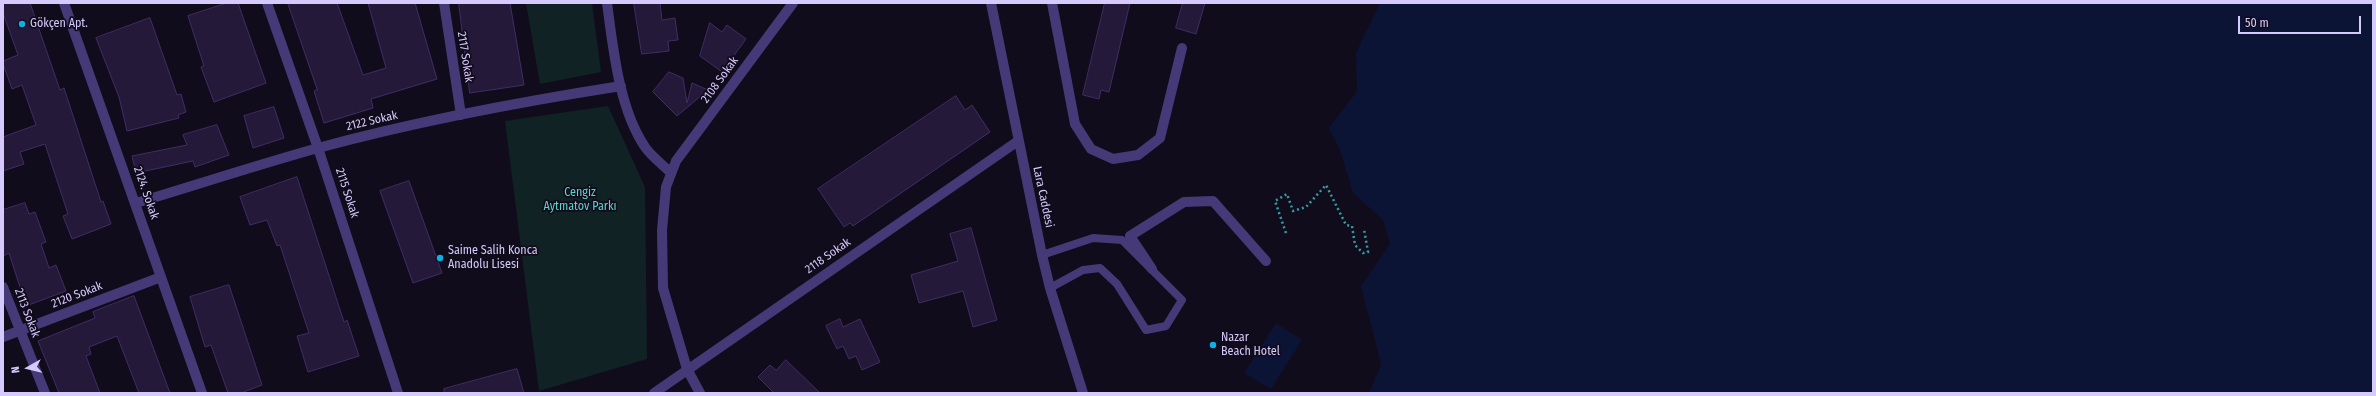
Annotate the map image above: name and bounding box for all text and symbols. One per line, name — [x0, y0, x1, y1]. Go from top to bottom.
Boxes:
scale bar — [2240, 8, 2363, 34]
text: 50 m — [2245, 16, 2269, 30]
place label: Gökçen Apt. — [30, 17, 88, 31]
marker: Gökçen Apt. — [17, 19, 27, 29]
street label: 2117 Sokak — [454, 31, 476, 83]
street label: 2108 Sokak — [698, 54, 742, 106]
street label: 2122 Sokak — [345, 108, 399, 134]
street label: 2124. Sokak — [130, 165, 162, 221]
street label: Lara Caddesi — [1029, 165, 1057, 229]
street label: 2115 Sokak — [332, 166, 362, 220]
park label: Cengiz Aytmatov Parkı — [543, 186, 617, 214]
street label: 2118 Sokak — [802, 235, 854, 277]
place label: Saime Salih Konca Anadolu Lisesi — [448, 244, 538, 272]
marker: Saime Salih Konca Anadolu Lisesi — [435, 253, 445, 263]
street label: 2120 Sokak — [50, 279, 104, 311]
street label: 2113 Sokak — [11, 286, 43, 340]
place label: Nazar Beach Hotel — [1221, 331, 1280, 359]
marker: Nazar Beach Hotel — [1208, 340, 1218, 350]
north arrow — [8, 348, 48, 388]
text: N — [9, 366, 23, 374]

